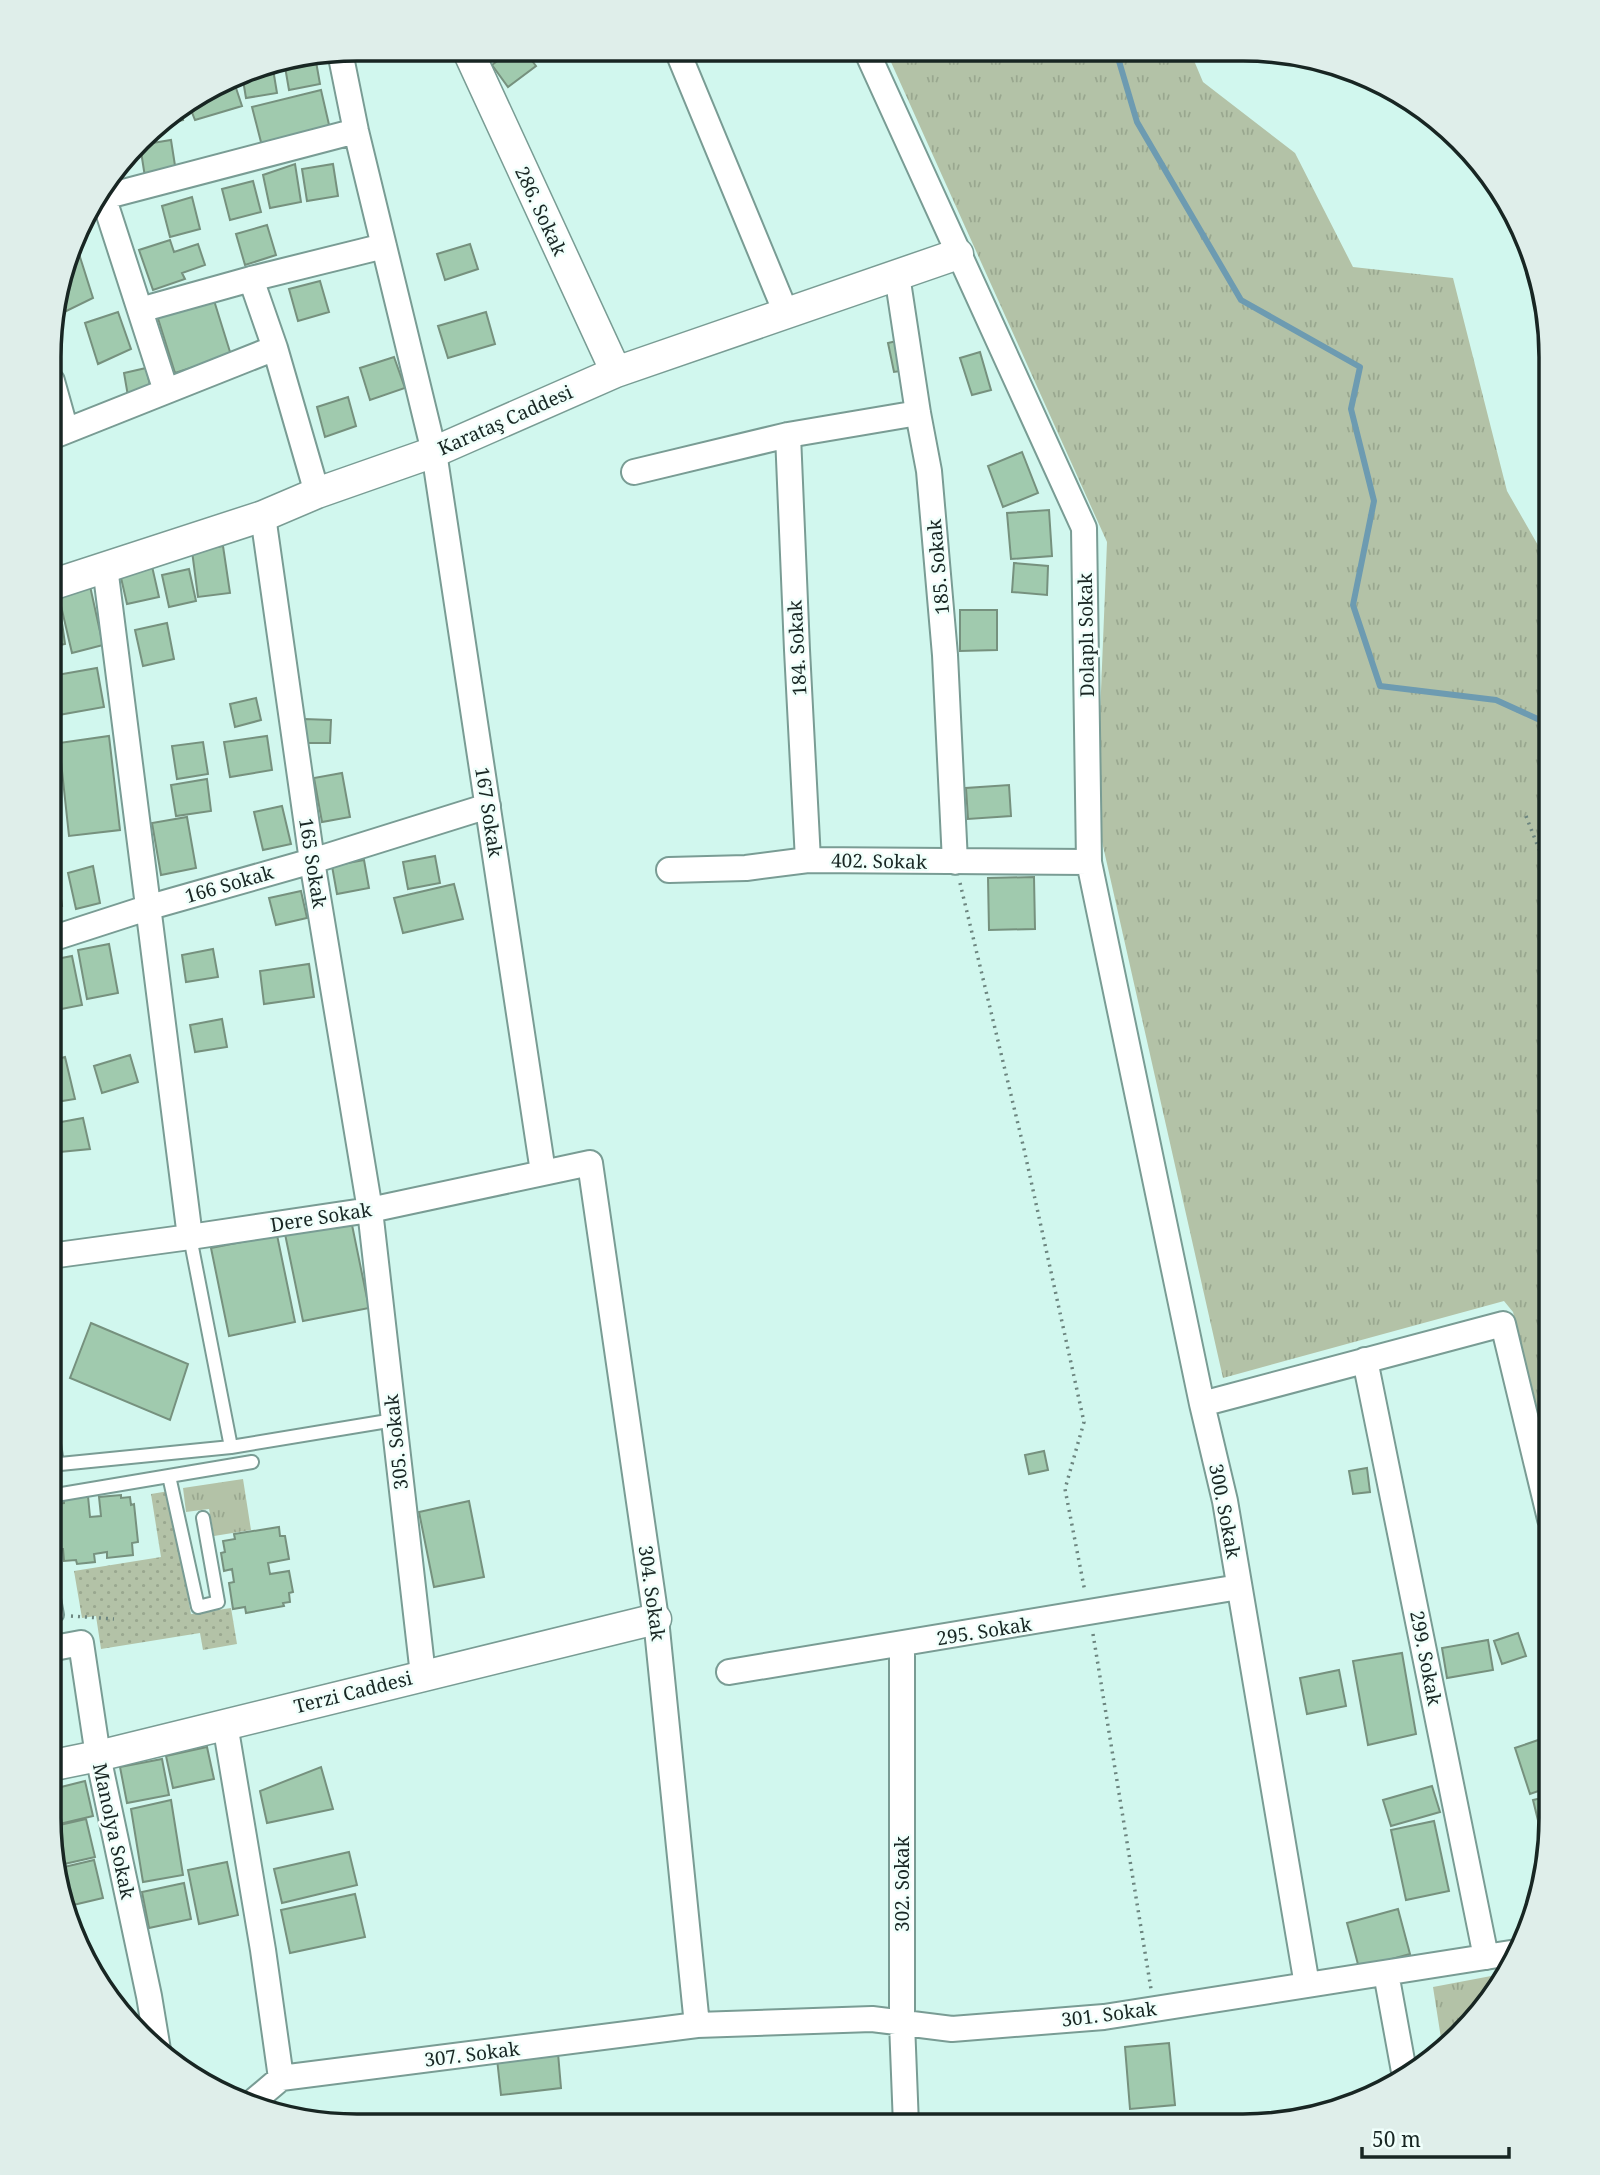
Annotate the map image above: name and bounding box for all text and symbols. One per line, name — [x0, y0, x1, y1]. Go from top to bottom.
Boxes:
street label: 286. Sokak — [509, 162, 573, 261]
street label: Karataş Caddesi — [434, 379, 576, 461]
street label: 185. Sokak — [921, 517, 955, 616]
street label: Dolaplı Sokak — [1072, 572, 1100, 697]
street label: 184. Sokak — [781, 599, 812, 697]
street label: 167 Sokak — [469, 765, 509, 860]
street label: 165 Sokak — [293, 816, 333, 911]
street label: 402. Sokak — [831, 847, 928, 875]
street label: 166 Sokak — [182, 859, 277, 909]
street label: Dere Sokak — [268, 1196, 374, 1238]
street label: 305. Sokak — [378, 1392, 414, 1491]
street label: 300. Sokak — [1203, 1462, 1247, 1561]
street label: 304. Sokak — [632, 1544, 672, 1643]
street label: 299. Sokak — [1404, 1609, 1448, 1708]
street label: 295. Sokak — [935, 1611, 1034, 1651]
street label: Terzi Caddesi — [291, 1665, 415, 1719]
street label: Manolya Sokak — [87, 1761, 141, 1902]
street label: 302. Sokak — [889, 1835, 915, 1932]
street label: 301. Sokak — [1060, 1995, 1159, 2033]
street label: 307. Sokak — [423, 2035, 522, 2073]
scale bar — [1362, 2116, 1509, 2160]
text: 50 m — [1372, 2125, 1421, 2153]

